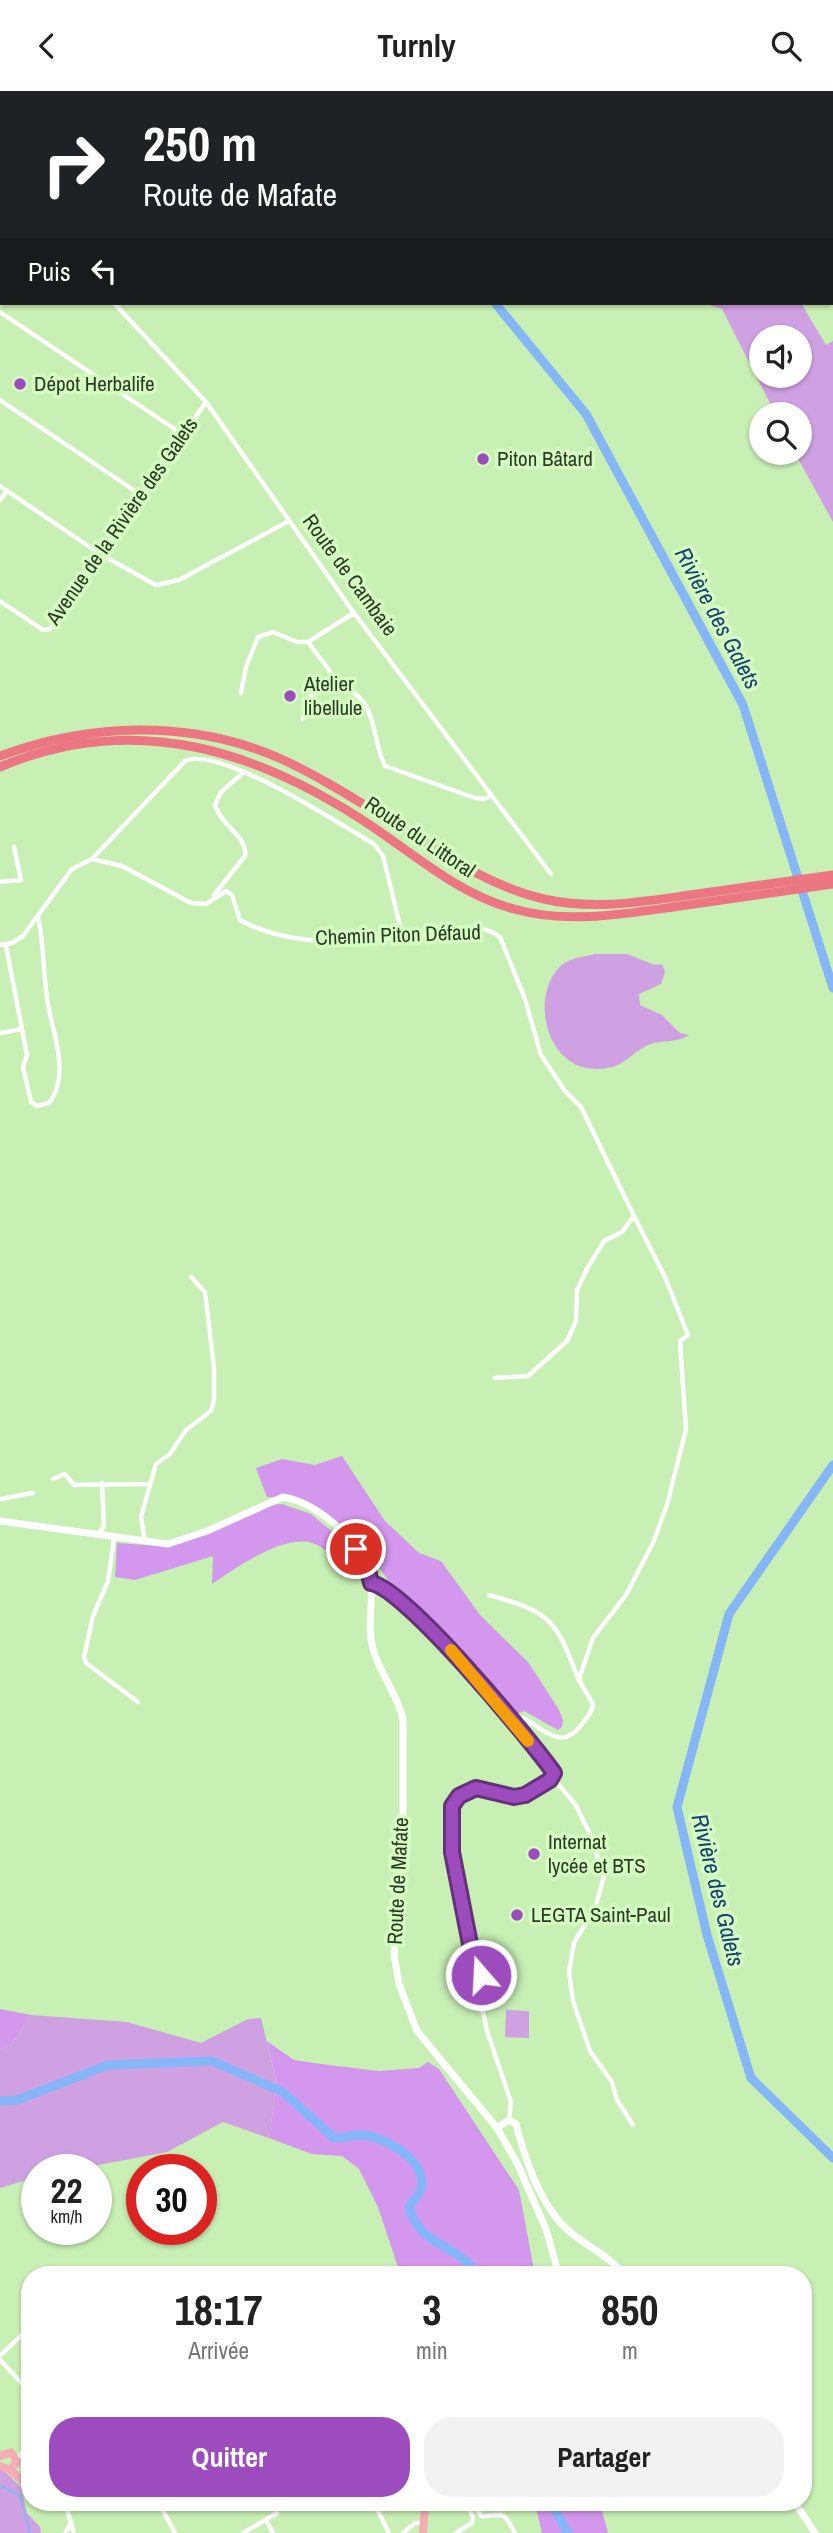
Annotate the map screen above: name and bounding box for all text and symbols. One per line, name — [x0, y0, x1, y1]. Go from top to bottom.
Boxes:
text: Turnly — [377, 24, 456, 67]
icon: back — [28, 27, 66, 65]
icon: search — [767, 27, 805, 65]
text: 250 m — [143, 110, 257, 176]
icon: right — [28, 119, 119, 210]
text: Route de Mafate — [143, 173, 337, 216]
icon: left — [85, 252, 123, 290]
text: Puis — [28, 254, 71, 289]
map controls — [749, 325, 812, 465]
button: sound — [749, 325, 812, 388]
place label: Dépot Herbalife — [34, 369, 155, 398]
marker: Dépot Herbalife — [12, 376, 28, 392]
button: search — [749, 402, 812, 465]
street label: Avenue de la Rivière des Galets — [38, 411, 204, 631]
place label: Piton Bâtard — [497, 444, 593, 473]
marker: Piton Bâtard — [475, 451, 491, 467]
street label: Route de Cambaie — [296, 508, 405, 642]
water label: Rivière des Galets — [668, 542, 769, 694]
place label: Atelier libellule — [303, 669, 362, 722]
marker: Atelier libellule — [282, 688, 298, 704]
street label: Route du Littoral — [359, 789, 481, 884]
street label: Chemin Piton Défaud — [315, 917, 481, 952]
pin — [326, 1519, 386, 1579]
icon: arrive — [337, 1530, 375, 1568]
water label: Rivière des Galets — [685, 1810, 752, 1969]
street label: Route de Mafate — [380, 1817, 415, 1945]
place label: Internat lycée et BTS — [548, 1827, 646, 1880]
marker: Internat lycée et BTS — [526, 1846, 542, 1862]
place label: LEGTA Saint-Paul — [531, 1900, 670, 1929]
marker: LEGTA Saint-Paul — [509, 1907, 525, 1923]
position arrow — [444, 1938, 518, 2012]
speed limit sign: 30 — [126, 2154, 217, 2245]
text: 22 — [51, 2167, 82, 2214]
text: km/h — [51, 2204, 83, 2229]
text: 18:17 — [175, 2282, 263, 2338]
text: 3 — [422, 2282, 441, 2338]
text: 850 — [601, 2282, 659, 2338]
text: Arrivée — [188, 2335, 249, 2366]
text: min — [416, 2335, 448, 2366]
text: m — [622, 2335, 638, 2366]
button: Quitter — [49, 2417, 410, 2497]
button: Partager — [424, 2417, 784, 2497]

